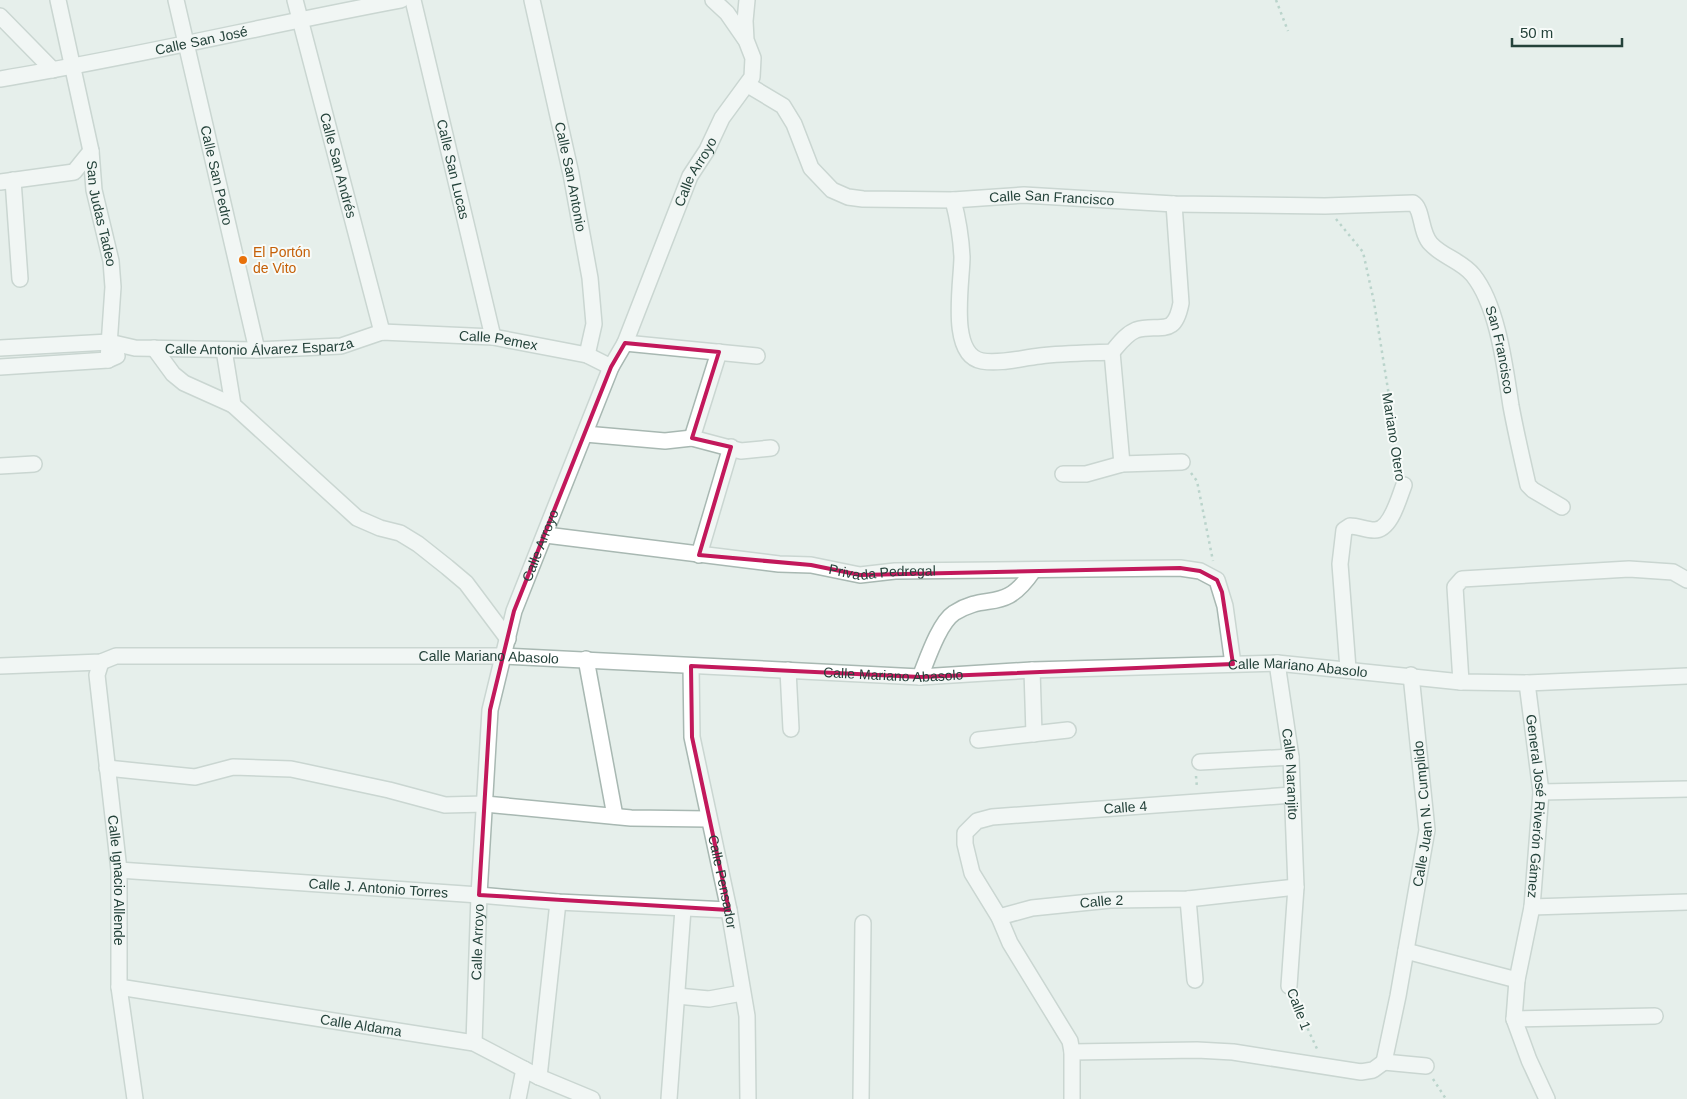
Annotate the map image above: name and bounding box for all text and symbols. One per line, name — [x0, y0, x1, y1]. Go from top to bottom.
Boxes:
scale bar — [1512, 15, 1622, 47]
street label: Calle San José — [154, 23, 249, 58]
text: 50 m — [1520, 24, 1553, 41]
street label: Calle San Andrés — [317, 111, 360, 220]
street label: Calle San Lucas — [434, 118, 473, 221]
street label: Calle San Antonio — [552, 120, 589, 233]
street label: Calle San Pedro — [197, 124, 236, 227]
street label: Calle Arroyo — [671, 134, 720, 209]
street label: San Judas Tadeo — [84, 160, 119, 267]
street label: Calle San Francisco — [989, 187, 1115, 208]
place label: El Portón de Vito — [253, 244, 311, 276]
marker: El Portón de Vito — [237, 254, 249, 266]
street label: San Francisco — [1482, 304, 1517, 395]
street label: Calle Pemex — [459, 327, 539, 353]
street label: Calle Antonio Álvarez Esparza — [165, 334, 355, 358]
street label: Mariano Otero — [1379, 392, 1409, 483]
street label: Calle Arroyo — [519, 507, 562, 584]
street label: Privada Pedregal — [827, 561, 936, 583]
street label: Calle Mariano Abasolo — [419, 648, 559, 667]
street label: Calle Mariano Abasolo — [1228, 655, 1369, 680]
street label: Calle Mariano Abasolo — [823, 664, 964, 685]
street label: General José Riverón Gámez — [1523, 713, 1549, 899]
street label: Calle Naranjito — [1279, 727, 1301, 820]
street label: Calle Juan N. Cumplido — [1409, 740, 1435, 888]
street label: Calle 4 — [1103, 798, 1148, 817]
street label: Calle Ignacio Allende — [105, 814, 127, 946]
street label: Calle Pensador — [705, 833, 740, 930]
street label: Calle J. Antonio Torres — [308, 875, 449, 901]
street label: Calle 2 — [1079, 892, 1124, 911]
street label: Calle Arroyo — [468, 903, 487, 980]
street label: Calle 1 — [1284, 986, 1314, 1032]
street label: Calle Aldama — [319, 1011, 403, 1040]

